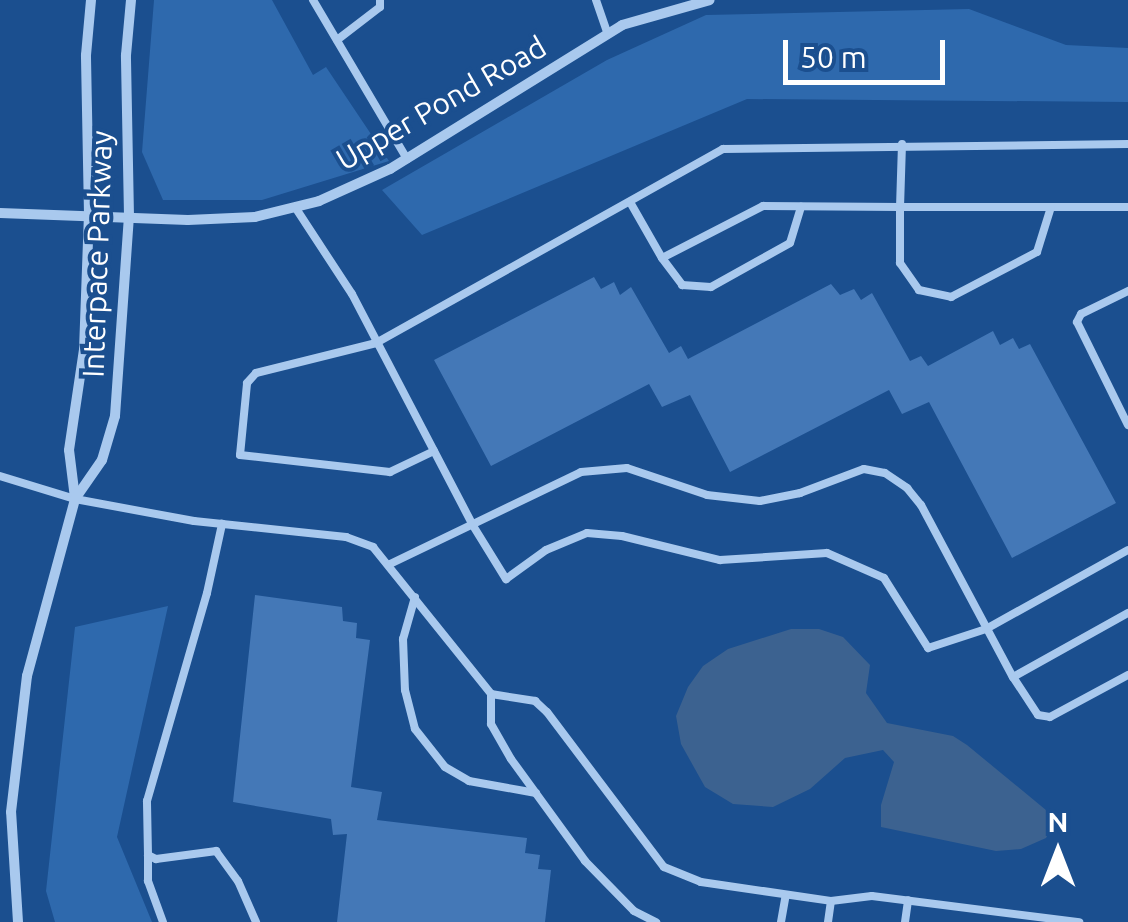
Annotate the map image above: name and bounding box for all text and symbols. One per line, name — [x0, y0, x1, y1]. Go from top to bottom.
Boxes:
scale bar — [788, 20, 950, 82]
street label: Upper Pond Road — [330, 28, 552, 178]
text: 50 m — [800, 40, 867, 74]
street label: Interpace Parkway — [75, 130, 119, 378]
north arrow — [1008, 802, 1108, 902]
text: N — [1048, 806, 1068, 837]

